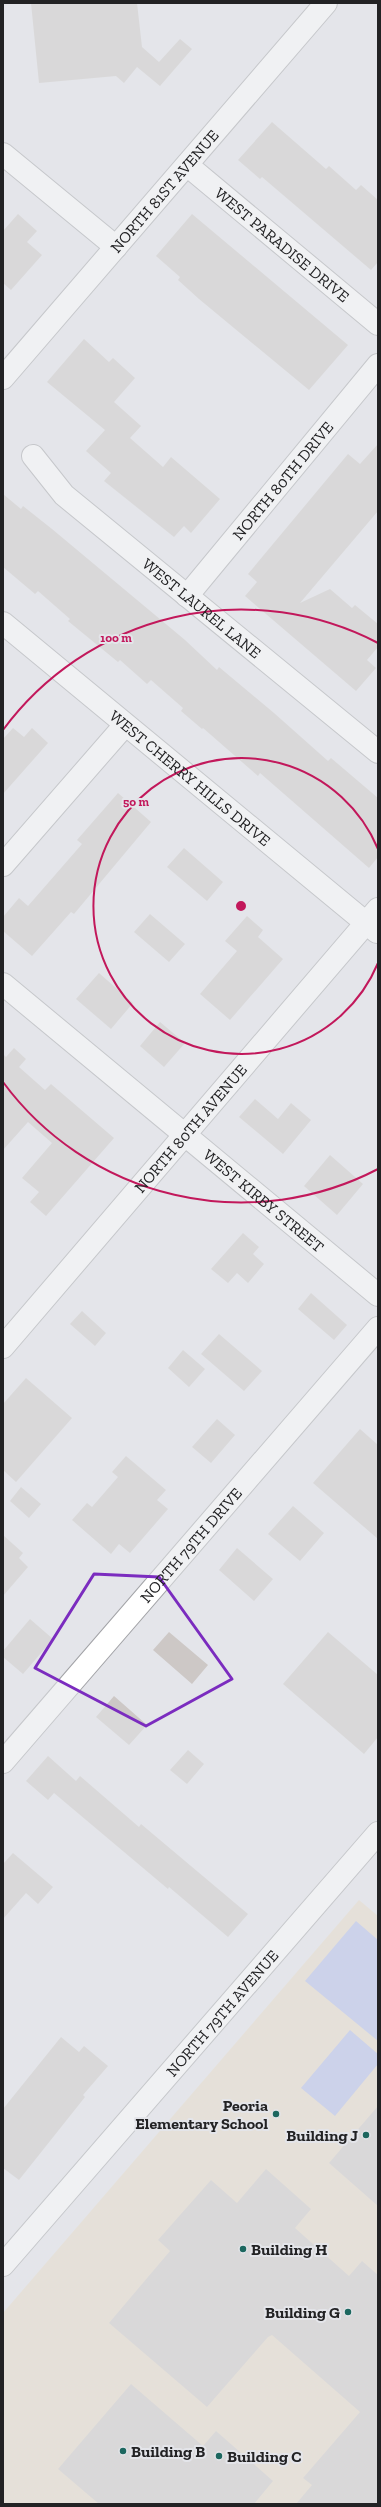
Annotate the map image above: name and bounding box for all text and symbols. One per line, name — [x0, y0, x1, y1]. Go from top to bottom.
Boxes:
street label: NORTH 81ST AVENUE — [106, 126, 223, 257]
street label: WEST PARADISE DRIVE — [211, 183, 353, 306]
street label: NORTH 80TH DRIVE — [229, 418, 337, 544]
street label: WEST LAUREL LANE — [138, 554, 265, 662]
text: 100 m — [100, 631, 132, 645]
street label: WEST CHERRY HILLS DRIVE — [106, 706, 274, 850]
text: 50 m — [123, 795, 149, 809]
centre of rings — [234, 899, 248, 913]
street label: NORTH 80TH AVENUE — [130, 1060, 251, 1197]
street label: WEST KIRBY STREET — [199, 1145, 328, 1256]
street label: NORTH 79TH DRIVE — [136, 1484, 246, 1607]
street label: NORTH 79TH AVENUE — [162, 1946, 282, 2080]
place label: Peoria Elementary School — [135, 2096, 268, 2133]
marker: Peoria Elementary School — [271, 2109, 281, 2119]
place label: Building J — [286, 2126, 358, 2145]
marker: Building J — [361, 2130, 371, 2140]
place label: Building H — [251, 2240, 327, 2259]
marker: Building H — [238, 2244, 248, 2254]
place label: Building G — [265, 2303, 340, 2322]
marker: Building G — [343, 2307, 353, 2317]
place label: Building B — [131, 2442, 205, 2461]
marker: Building B — [118, 2446, 128, 2456]
place label: Building C — [227, 2447, 301, 2466]
marker: Building C — [214, 2451, 224, 2461]

